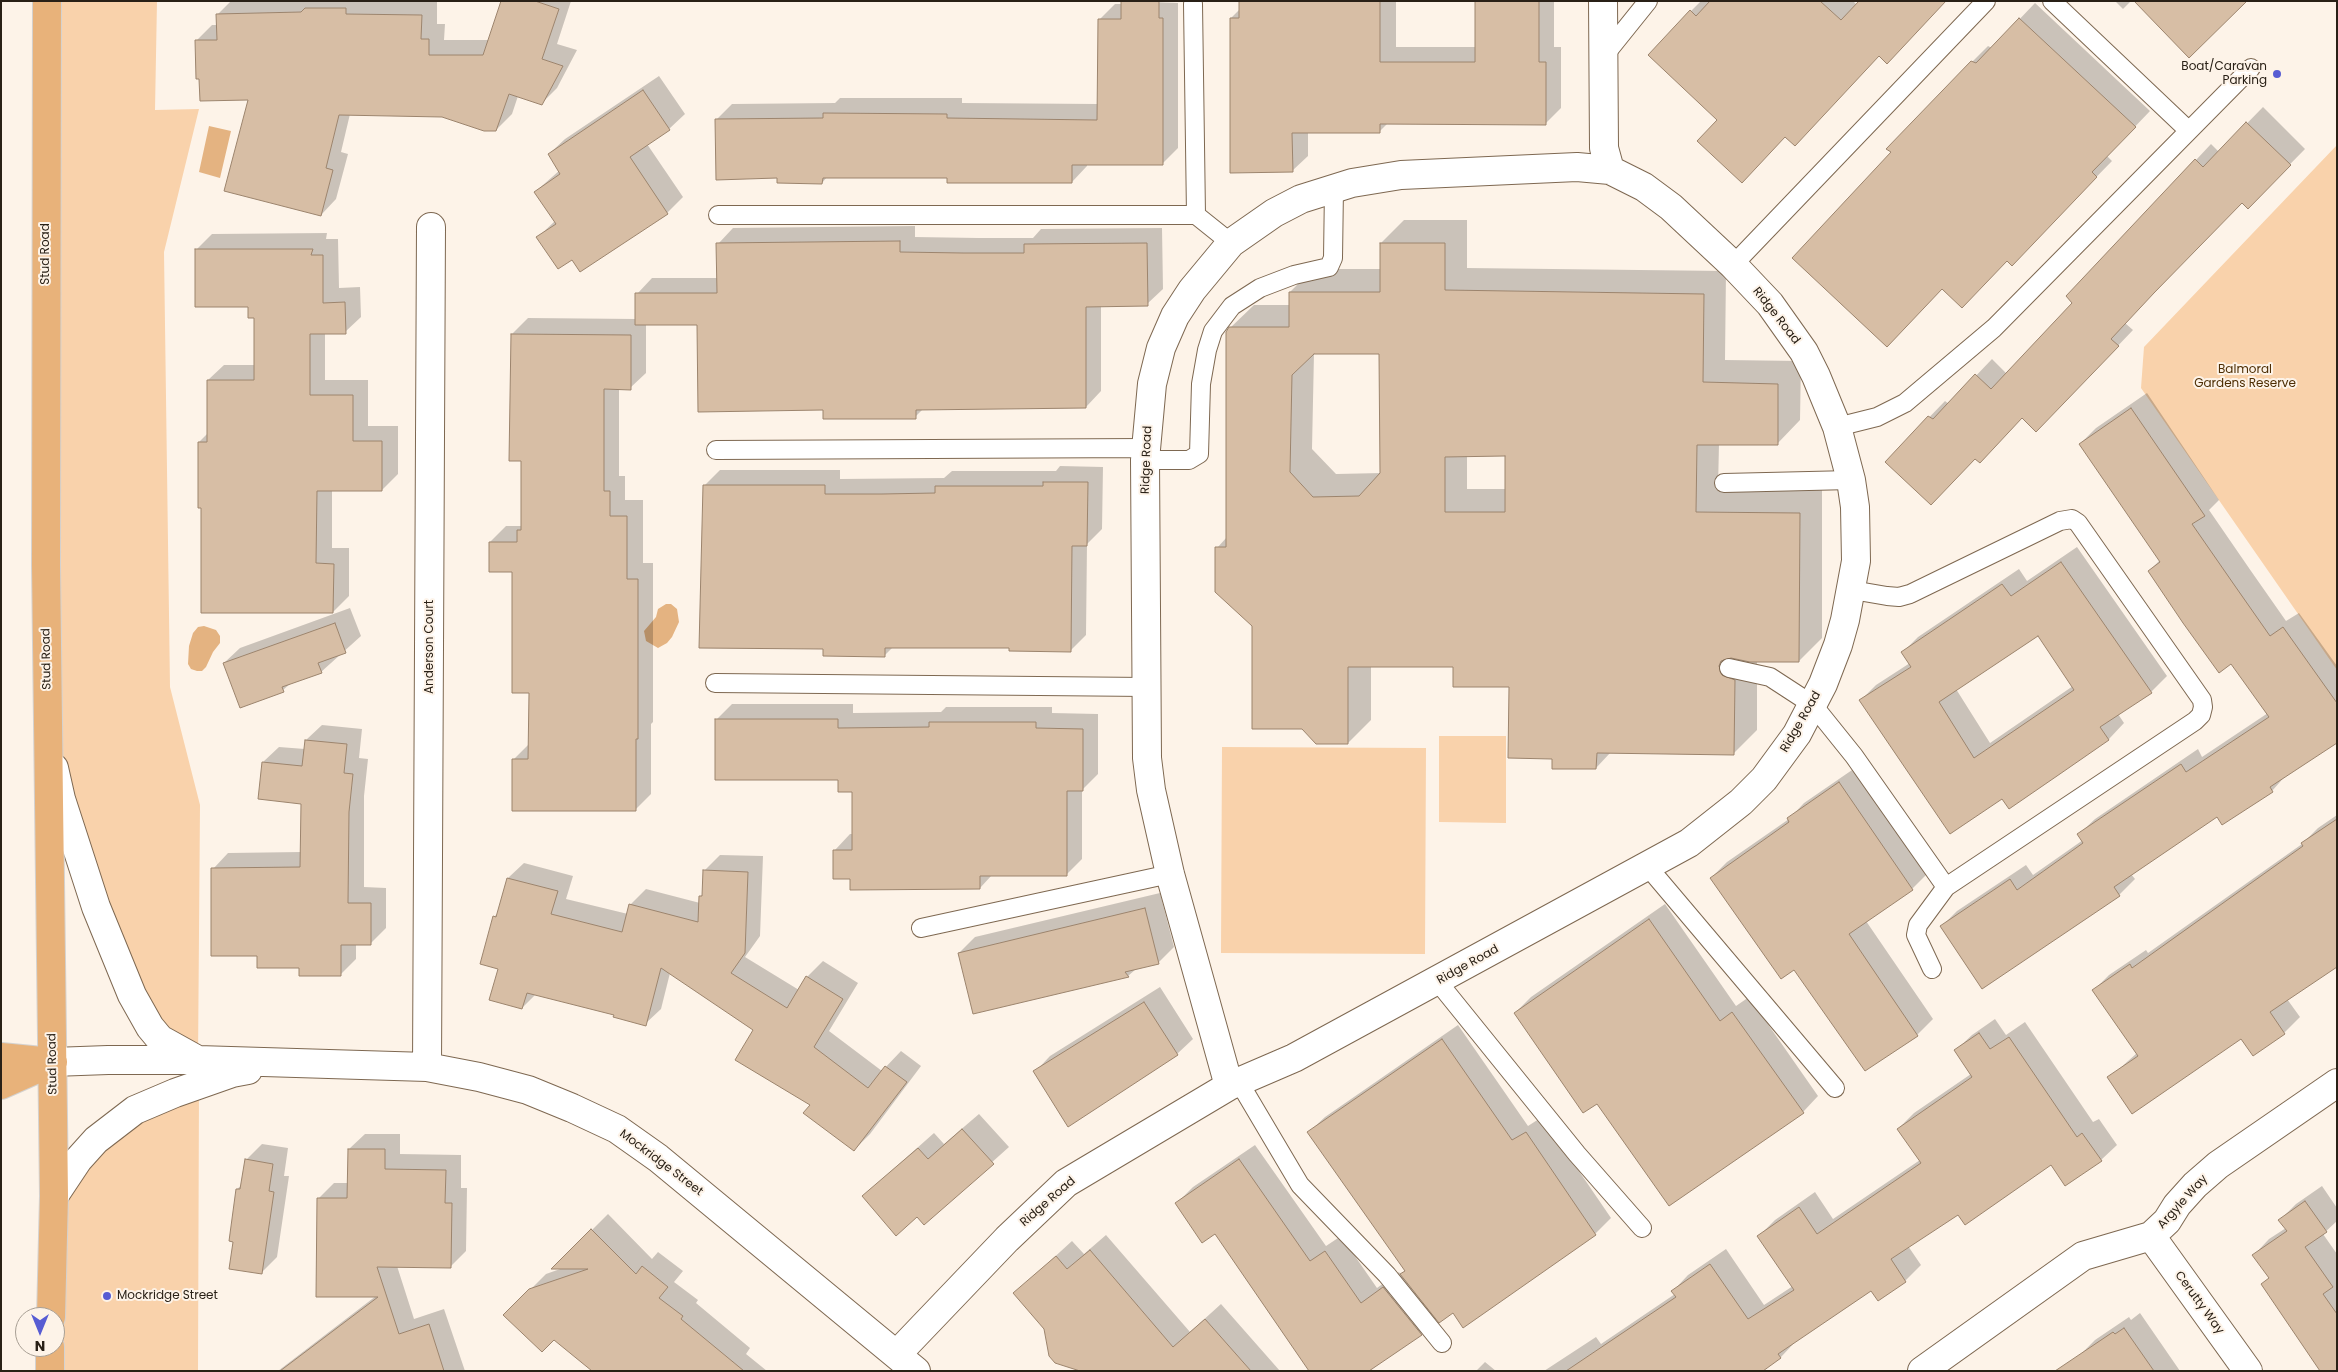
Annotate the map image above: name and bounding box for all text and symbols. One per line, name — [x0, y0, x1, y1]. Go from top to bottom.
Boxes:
place label: Boat/Caravan Parking — [2181, 60, 2267, 88]
marker: Boat/Caravan Parking — [2271, 68, 2283, 80]
street label: Stud Road — [39, 223, 53, 285]
street label: Ridge Road — [1749, 285, 1803, 347]
park label: Balmoral Gardens Reserve — [2194, 363, 2296, 391]
street label: Ridge Road — [1139, 426, 1155, 494]
street label: Anderson Court — [423, 600, 437, 694]
street label: Stud Road — [39, 628, 55, 690]
street label: Ridge Road — [1778, 689, 1824, 755]
street label: Ridge Road — [1435, 942, 1501, 988]
street label: Stud Road — [45, 1033, 61, 1095]
street label: Mockridge Street — [616, 1127, 706, 1199]
street label: Argyle Way — [2155, 1172, 2211, 1232]
street label: Ridge Road — [1017, 1174, 1079, 1230]
street label: Cerutty Way — [2171, 1269, 2227, 1337]
place label: Mockridge Street — [117, 1289, 218, 1303]
marker: Mockridge Street — [101, 1290, 113, 1302]
north arrow — [15, 1307, 65, 1357]
text: N — [35, 1336, 45, 1356]

